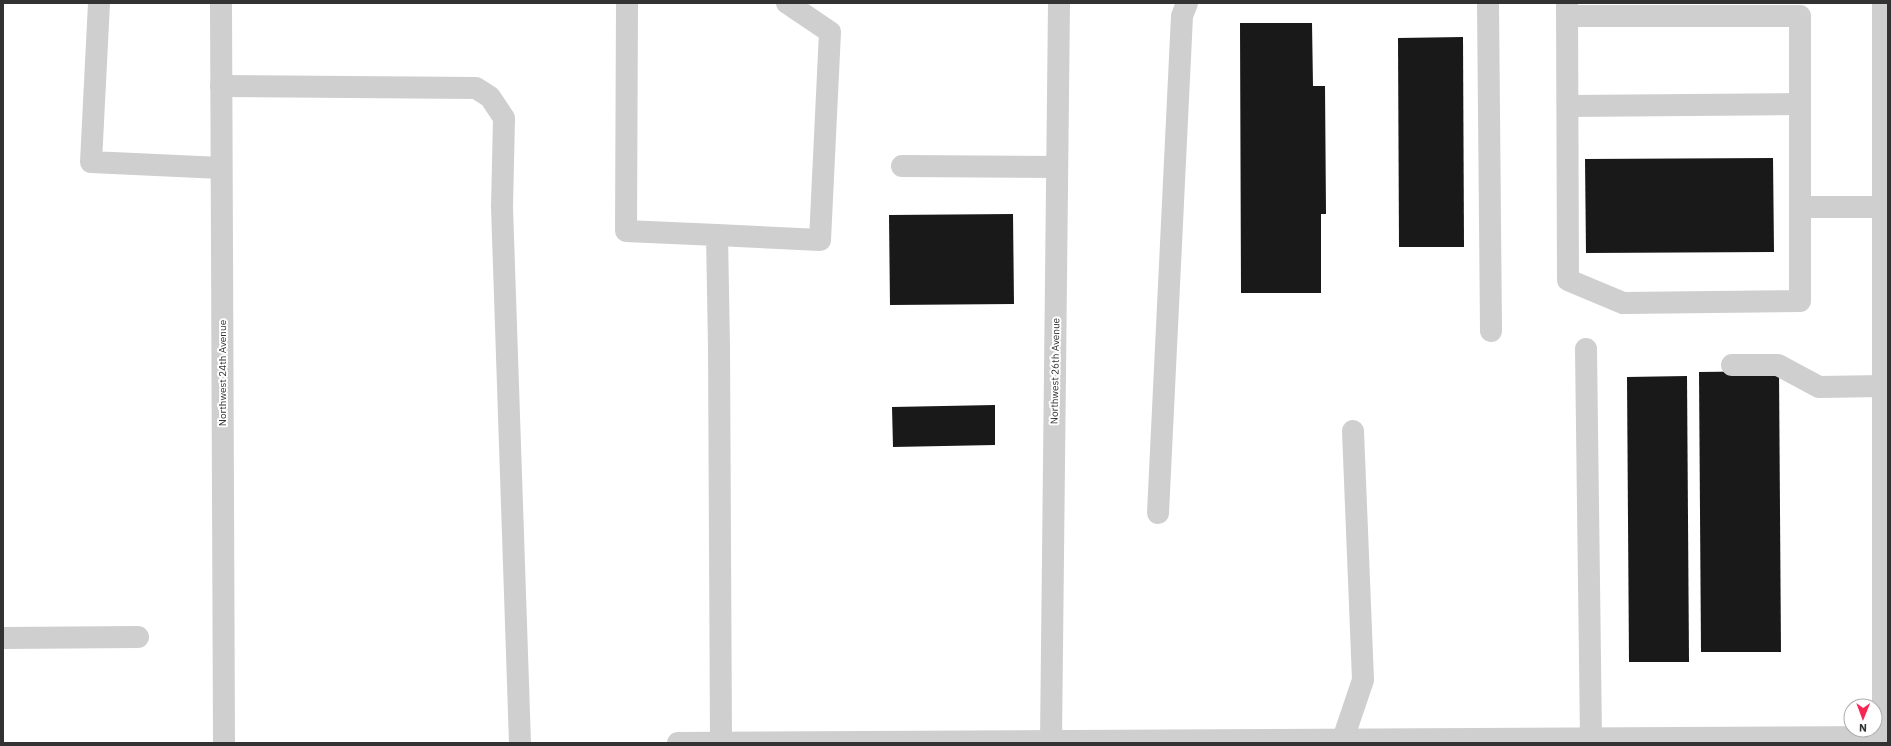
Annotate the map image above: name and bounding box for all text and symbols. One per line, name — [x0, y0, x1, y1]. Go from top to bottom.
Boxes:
street label: Northwest 26th Avenue — [1048, 317, 1062, 424]
street label: Northwest 24th Avenue — [216, 319, 229, 426]
north arrow — [1843, 698, 1883, 738]
text: N — [1859, 721, 1867, 735]

